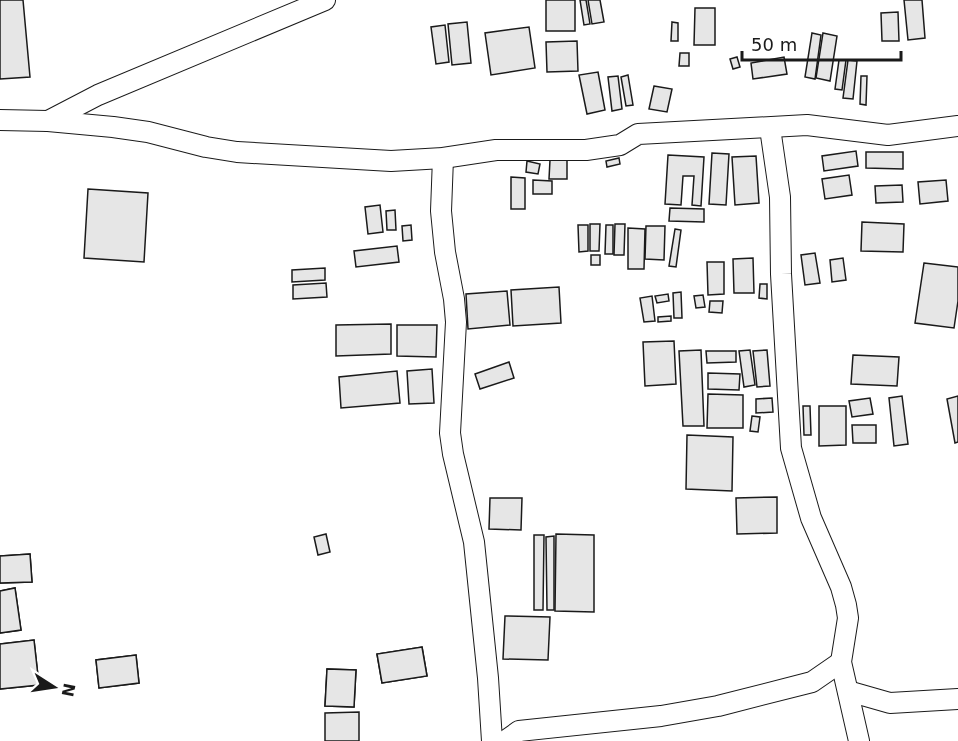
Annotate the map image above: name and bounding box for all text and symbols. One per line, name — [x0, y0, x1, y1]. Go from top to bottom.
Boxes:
scale bar — [742, 24, 901, 62]
text: 50 m — [751, 34, 797, 55]
north arrow — [24, 657, 84, 717]
text: N — [57, 681, 79, 699]

